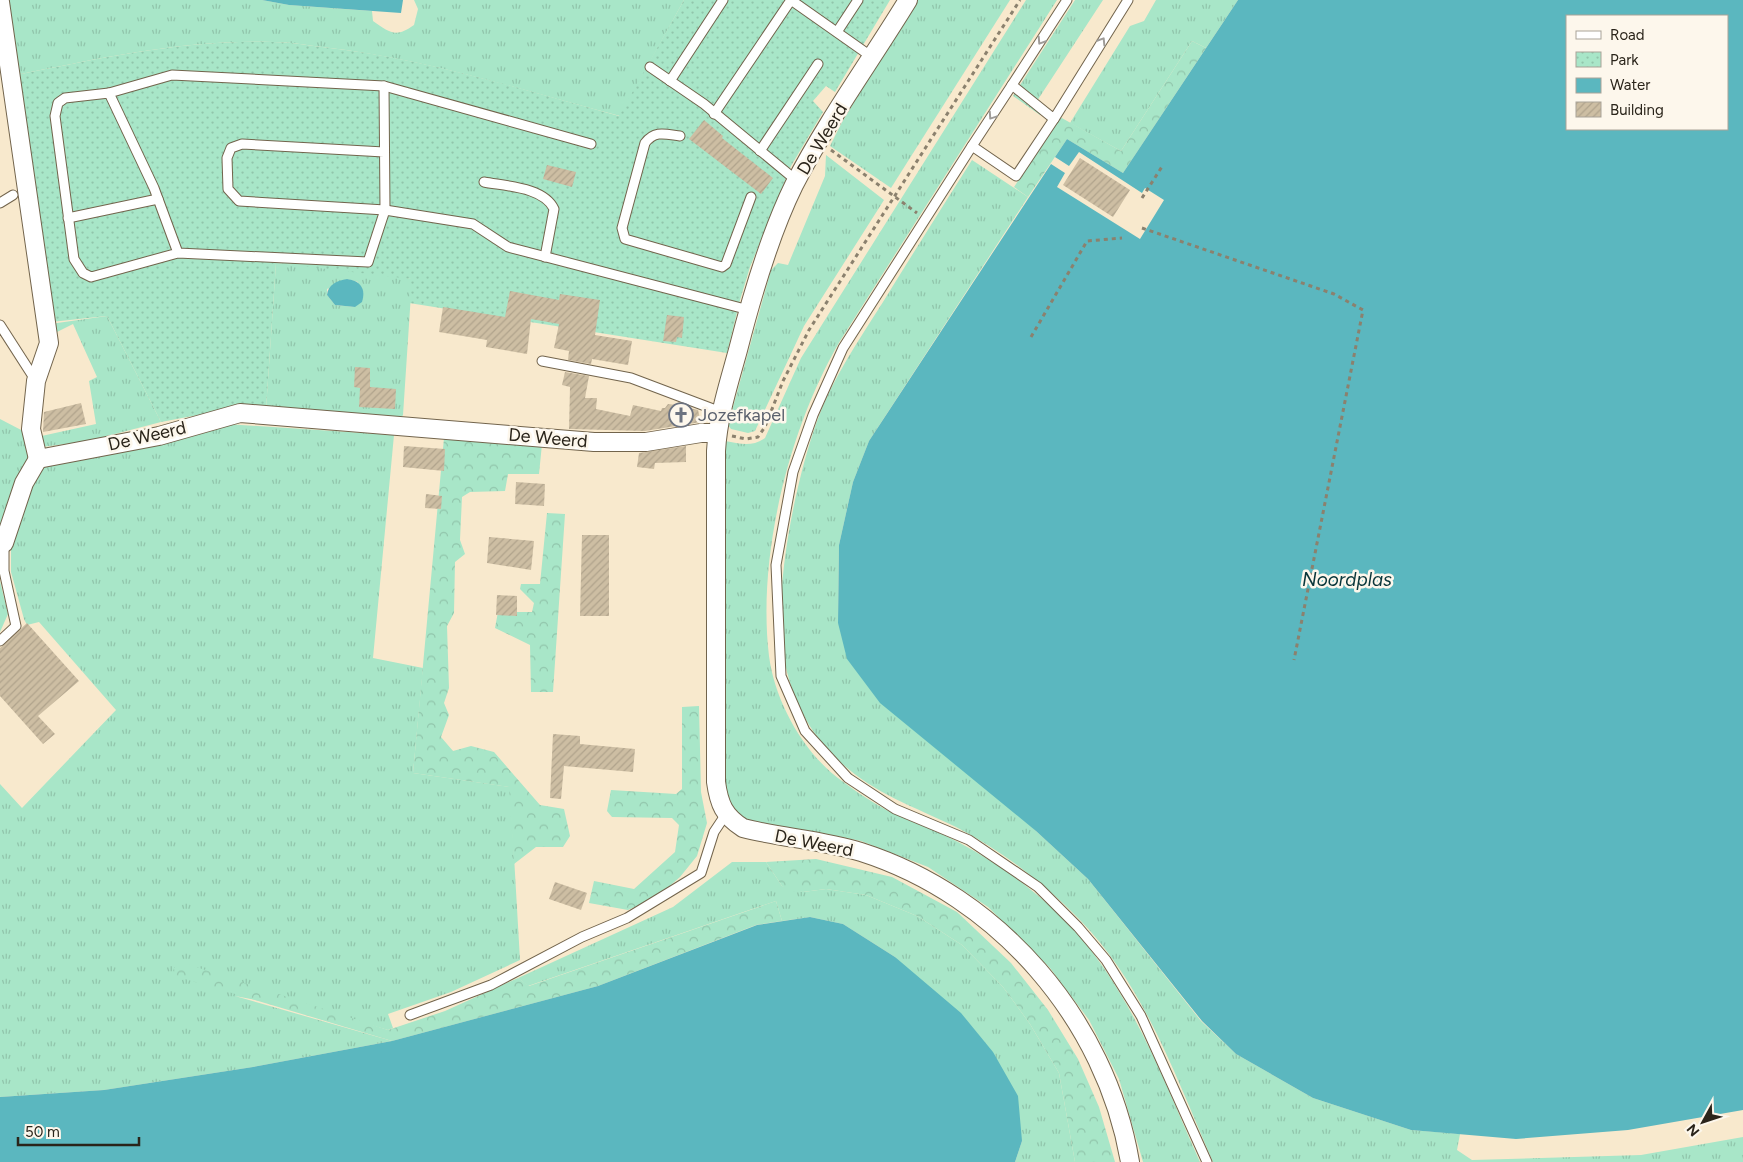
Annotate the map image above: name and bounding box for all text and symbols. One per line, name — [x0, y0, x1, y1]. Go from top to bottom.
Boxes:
legend — [1566, 15, 1728, 130]
text: Road — [1610, 26, 1645, 44]
one-way arrow — [1037, 36, 1047, 45]
one-way arrow — [1096, 38, 1106, 47]
text: Park — [1610, 51, 1639, 69]
text: Water — [1610, 76, 1650, 94]
street label: De Weerd — [792, 99, 852, 179]
text: Building — [1610, 101, 1664, 119]
one-way arrow — [989, 110, 998, 120]
church icon: Jozefkapel — [668, 402, 694, 428]
place label: Jozefkapel — [698, 404, 785, 426]
street label: De Weerd — [106, 416, 188, 456]
street label: De Weerd — [507, 424, 589, 452]
water label: Noordplas — [1302, 568, 1392, 591]
street label: De Weerd — [773, 825, 855, 861]
north arrow — [1678, 1097, 1728, 1147]
scale bar — [18, 1114, 139, 1146]
text: N — [1683, 1120, 1703, 1140]
text: 50 m — [25, 1123, 60, 1141]

